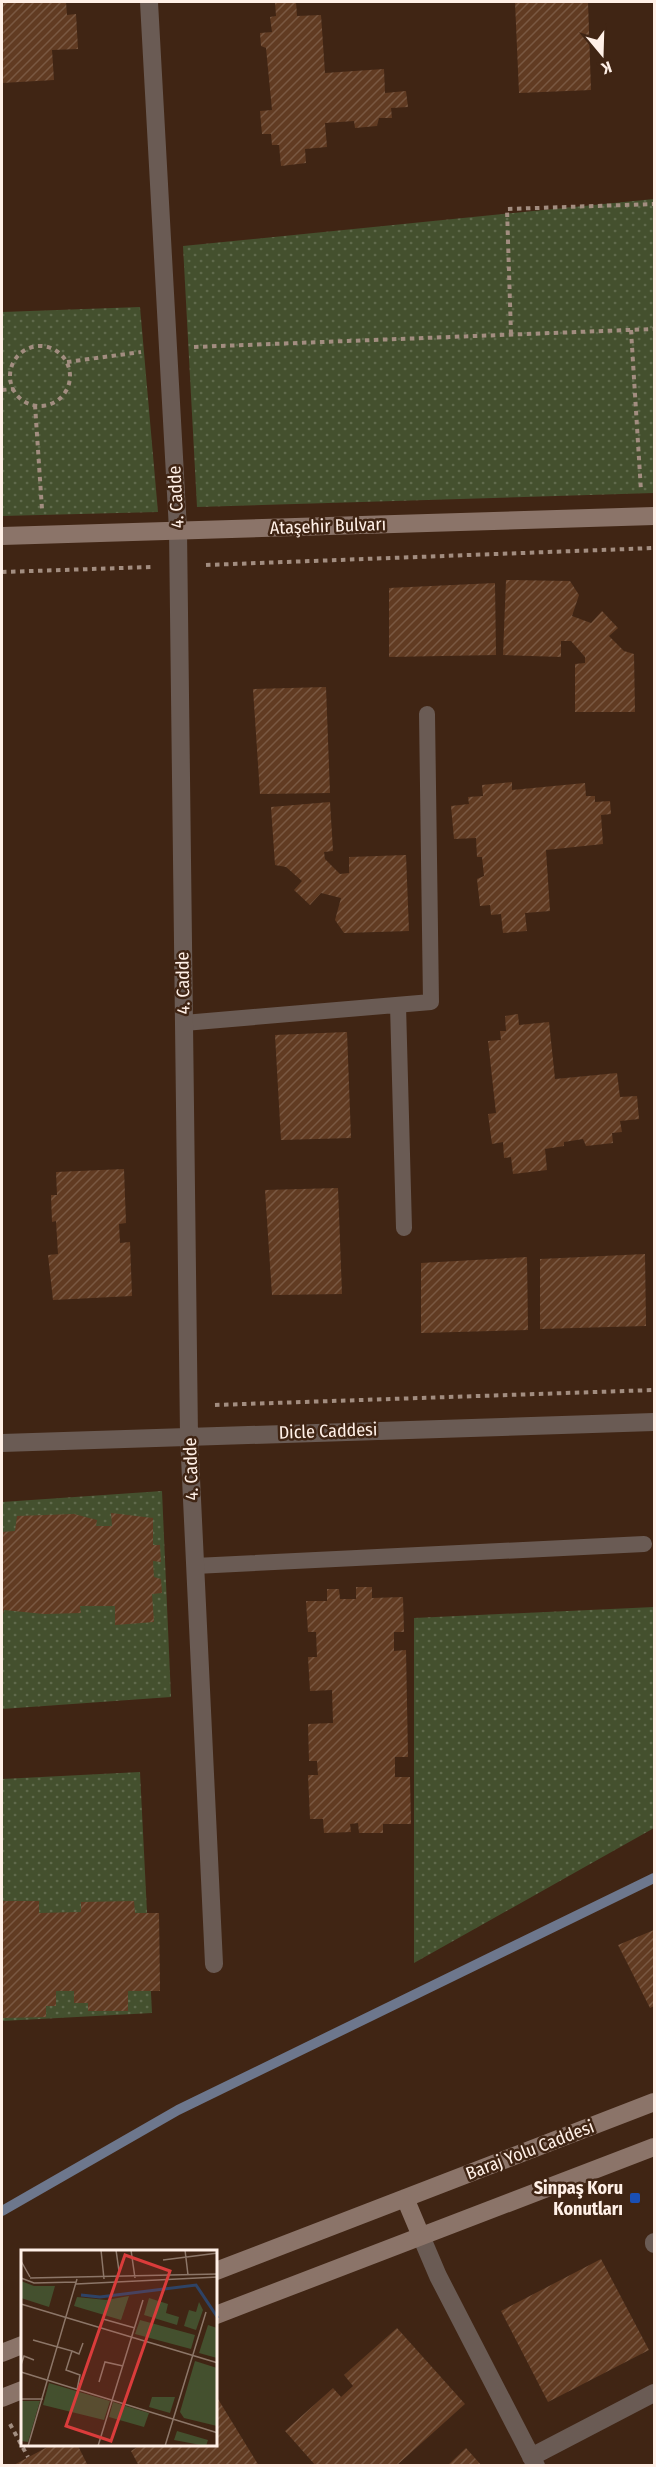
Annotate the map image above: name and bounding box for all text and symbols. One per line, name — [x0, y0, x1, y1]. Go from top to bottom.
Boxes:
north arrow — [572, 24, 632, 84]
text: K — [599, 57, 614, 78]
street label: 4. Cadde — [163, 465, 189, 529]
street label: Ataşehir Bulvarı — [270, 513, 386, 539]
street label: 4. Cadde — [171, 951, 195, 1015]
street label: Dicle Caddesi — [278, 1418, 378, 1444]
street label: 4. Cadde — [179, 1437, 203, 1501]
street label: Baraj Yolu Caddesi — [463, 2115, 597, 2185]
place label: Sinpaş Koru Konutları — [534, 2177, 623, 2220]
marker: Sinpaş Koru Konutları — [628, 2191, 642, 2205]
inset map — [21, 2250, 218, 2446]

